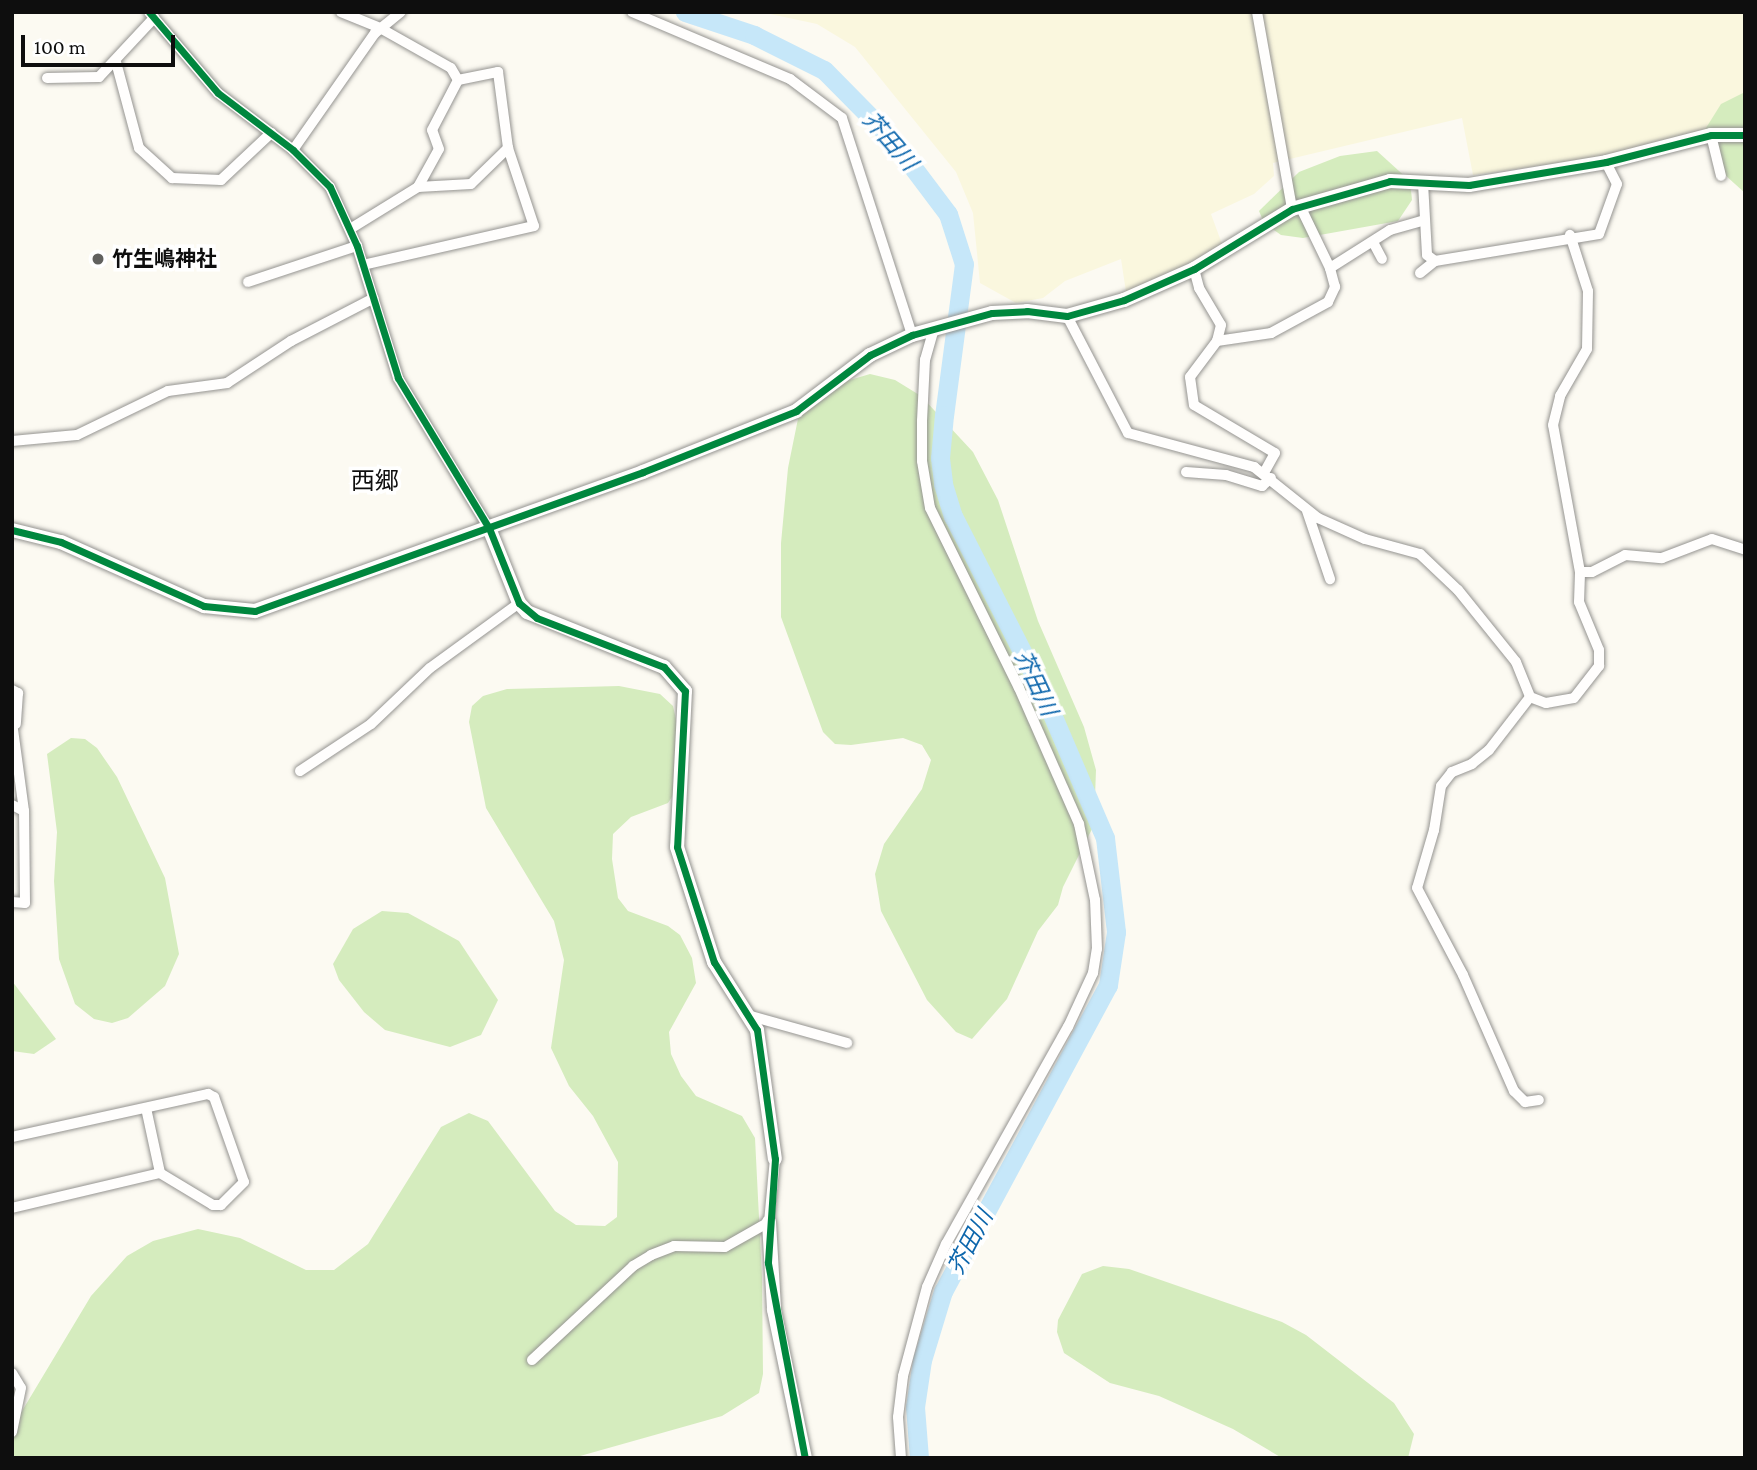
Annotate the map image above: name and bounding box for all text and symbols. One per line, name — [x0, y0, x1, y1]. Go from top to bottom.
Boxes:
scale bar — [24, 21, 178, 65]
text: 100 m — [34, 35, 86, 59]
water label: 芥田川 — [857, 106, 923, 176]
place label: 竹生嶋神社 — [112, 246, 217, 272]
marker: 竹生嶋神社 — [90, 251, 106, 267]
district label: 西郷 — [351, 467, 399, 495]
water label: 芥田川 — [1009, 646, 1063, 720]
water label: 芥田川 — [942, 1205, 998, 1279]

